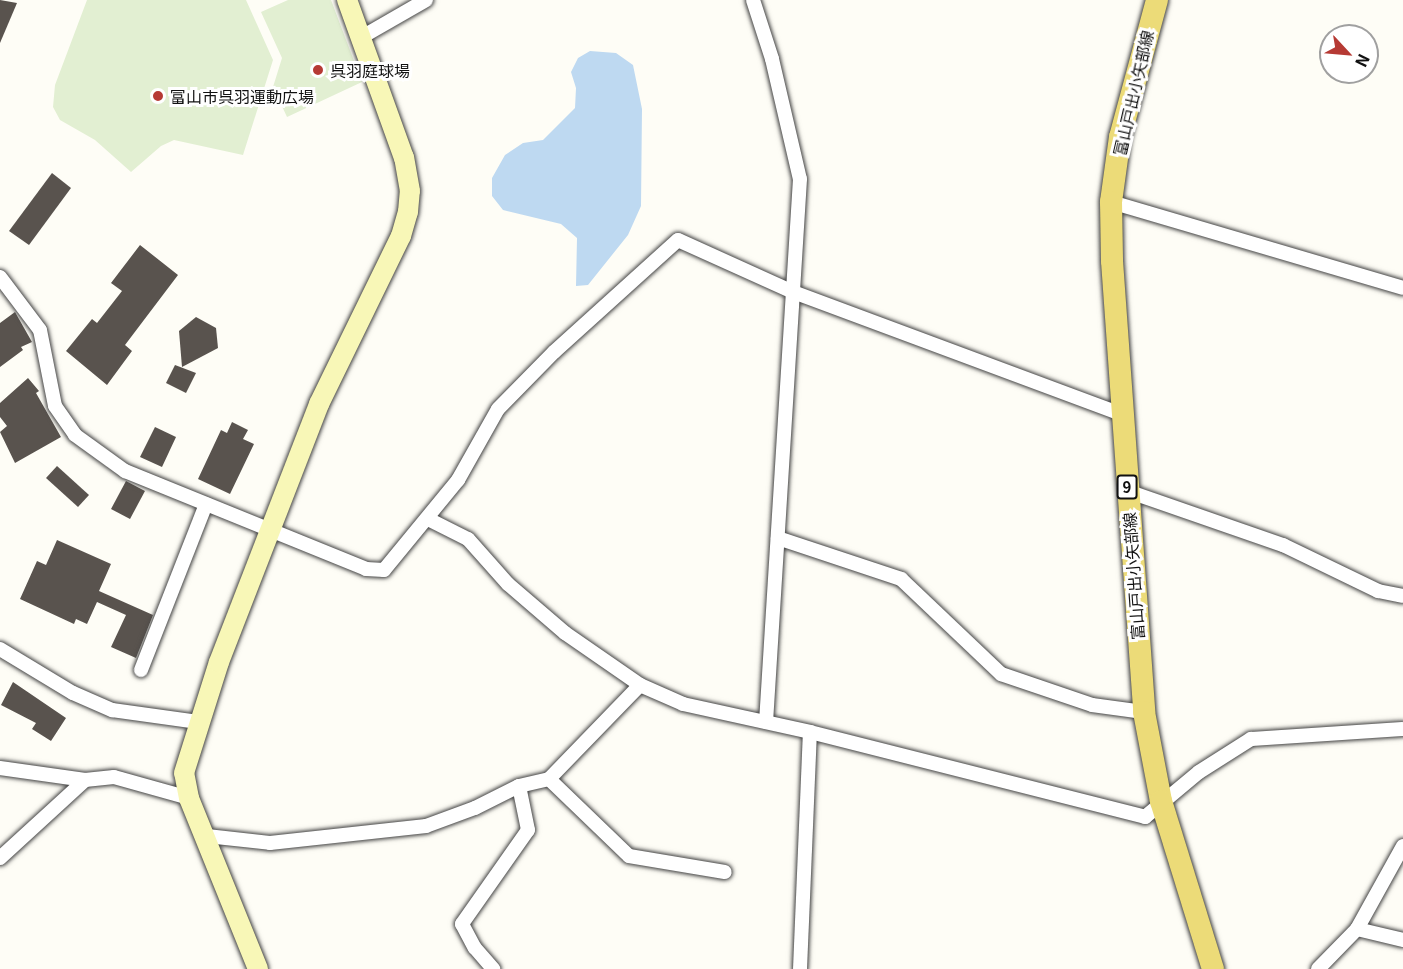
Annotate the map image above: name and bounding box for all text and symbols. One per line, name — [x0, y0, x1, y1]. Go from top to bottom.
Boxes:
north arrow — [1319, 24, 1379, 84]
street label: 富山戸出小矢部線 — [1109, 28, 1157, 158]
text: N — [1350, 50, 1377, 72]
place label: 呉羽庭球場 — [330, 60, 410, 80]
marker: 呉羽庭球場 — [311, 63, 325, 77]
place label: 富山市呉羽運動広場 — [170, 86, 314, 106]
marker: 富山市呉羽運動広場 — [151, 89, 165, 103]
road number: 9 — [1116, 475, 1138, 499]
street label: 富山戸出小矢部線 — [1119, 511, 1147, 641]

